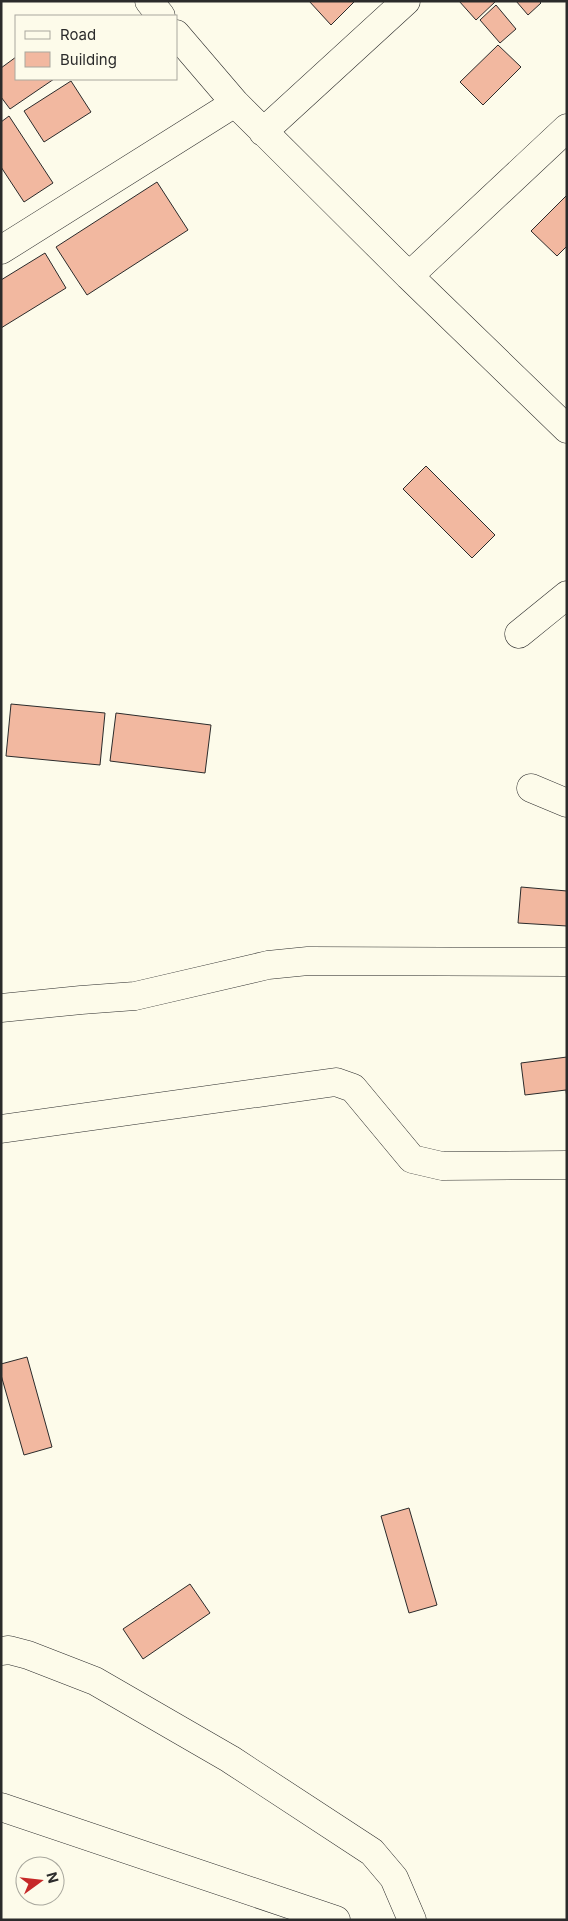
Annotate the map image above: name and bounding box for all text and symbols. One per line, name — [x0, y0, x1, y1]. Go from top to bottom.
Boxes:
legend — [15, 15, 178, 80]
text: Road — [60, 25, 96, 44]
text: Building — [60, 50, 117, 69]
north arrow — [15, 1856, 65, 1906]
text: N — [43, 1870, 63, 1885]

